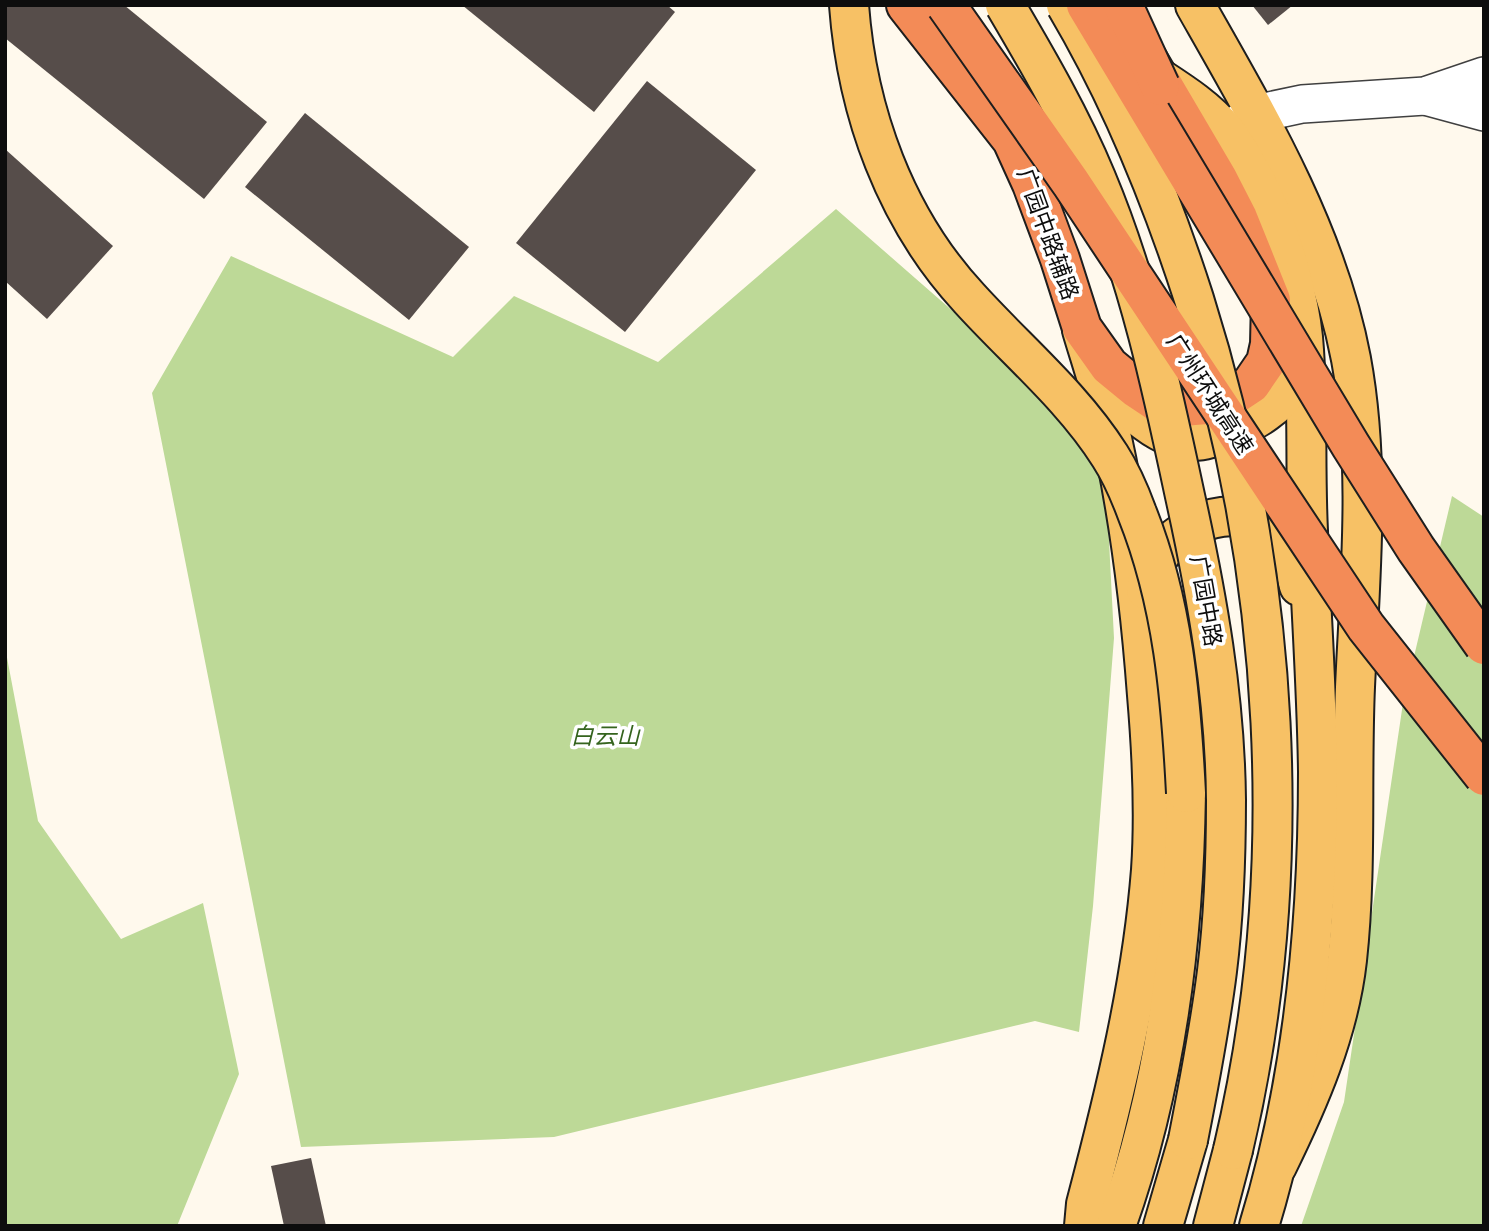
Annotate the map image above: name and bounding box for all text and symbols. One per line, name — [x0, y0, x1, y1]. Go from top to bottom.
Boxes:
street label: 广园中路辅路 — [1011, 164, 1086, 304]
street label: 广州环城高速 — [1161, 328, 1260, 459]
street label: 广园中路 — [1184, 553, 1229, 649]
park label: 白云山 — [571, 721, 642, 750]

